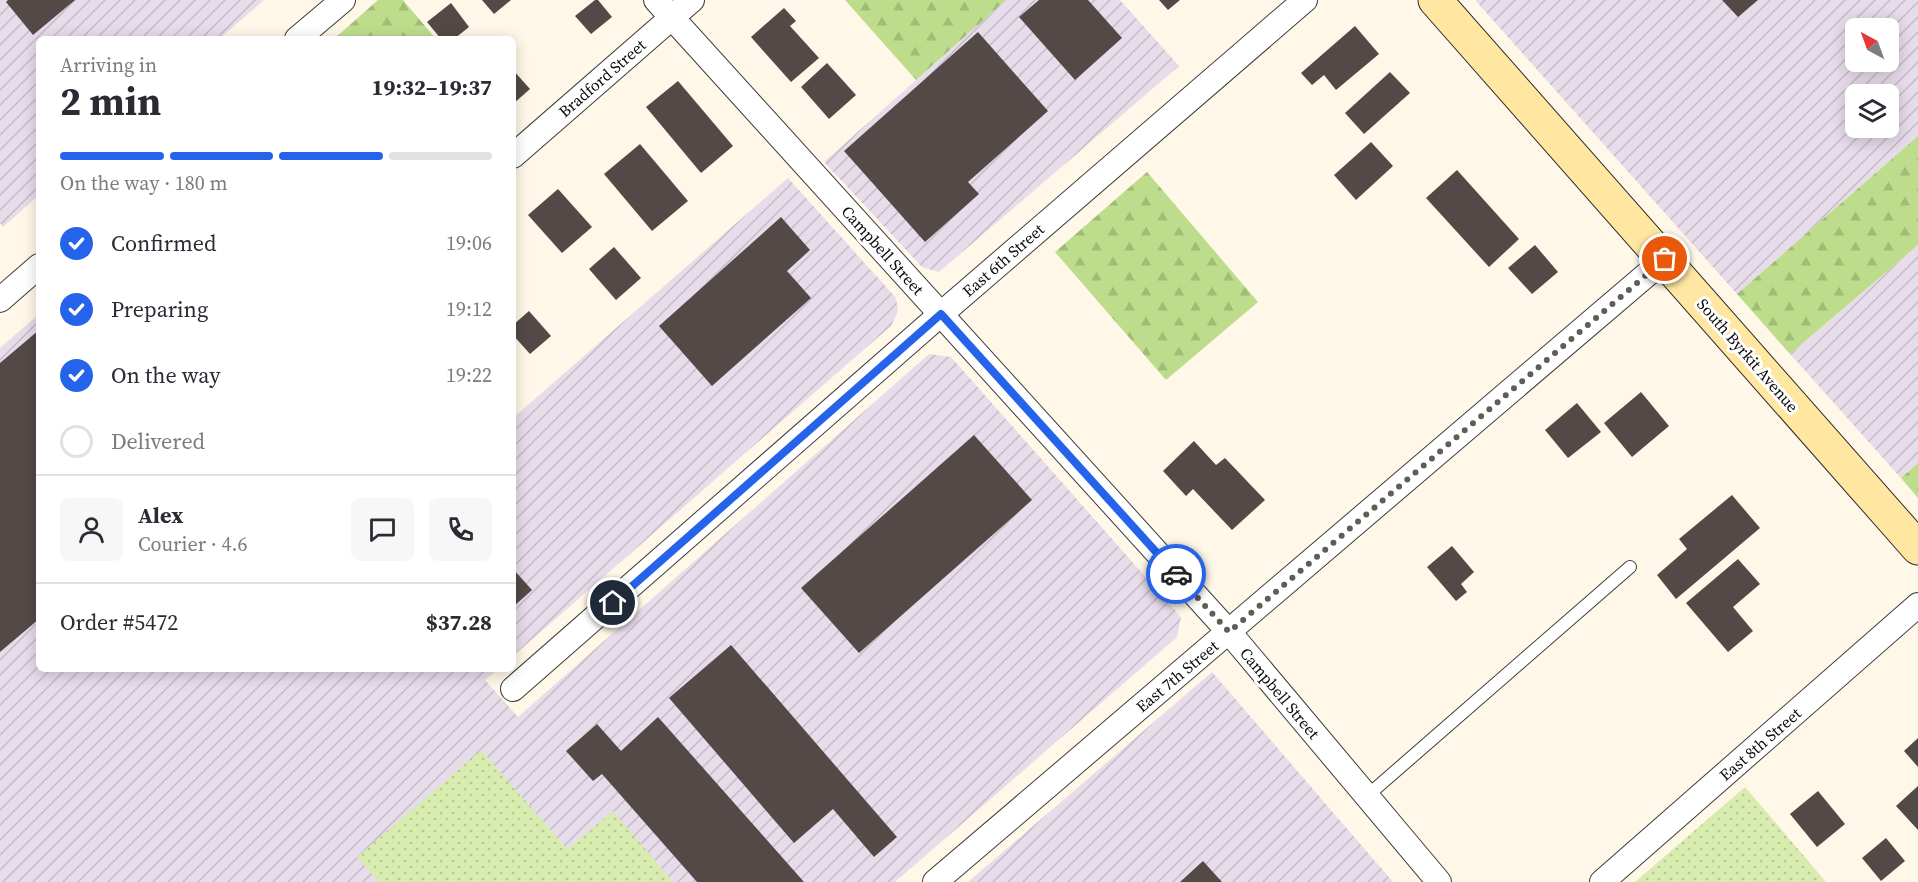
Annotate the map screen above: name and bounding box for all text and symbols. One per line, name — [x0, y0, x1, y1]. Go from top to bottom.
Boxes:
north arrow — [1845, 18, 1899, 72]
map controls — [1845, 18, 1899, 138]
street label: Bradford Street — [554, 33, 651, 122]
text: Arriving in — [60, 51, 157, 79]
text: 19:32–19:37 — [372, 72, 492, 102]
text: 2 min — [60, 75, 161, 128]
button: layers — [1845, 84, 1899, 138]
text: On the way · 180 m — [60, 169, 227, 197]
street label: Campbell Street — [837, 201, 930, 300]
street label: East 6th Street — [957, 218, 1049, 302]
icon: check — [60, 227, 93, 260]
text: Confirmed — [111, 228, 216, 258]
text: 19:06 — [446, 229, 492, 257]
pin — [1639, 233, 1690, 284]
icon: bag — [1648, 242, 1681, 275]
icon: check — [60, 293, 93, 326]
street label: South Byrkit Avenue — [1692, 293, 1804, 417]
text: Preparing — [111, 294, 208, 324]
text: 19:12 — [446, 295, 492, 323]
icon: check — [60, 359, 93, 392]
text: On the way — [111, 360, 220, 390]
text: 19:22 — [446, 361, 492, 389]
text: Delivered — [111, 426, 205, 456]
button: person — [60, 498, 123, 561]
button: chat — [351, 498, 414, 561]
button: phone — [429, 498, 492, 561]
text: Alex — [138, 500, 183, 530]
text: Courier · 4.6 — [138, 530, 247, 558]
courier — [1146, 544, 1206, 604]
icon: car — [1160, 558, 1193, 591]
pin — [587, 577, 638, 628]
icon: home — [596, 586, 629, 619]
text: Order #5472 — [60, 607, 178, 637]
text: $37.28 — [426, 607, 492, 637]
street label: East 7th Street — [1131, 634, 1224, 717]
street label: Campbell Street — [1235, 643, 1325, 744]
street label: East 8th Street — [1714, 702, 1806, 786]

